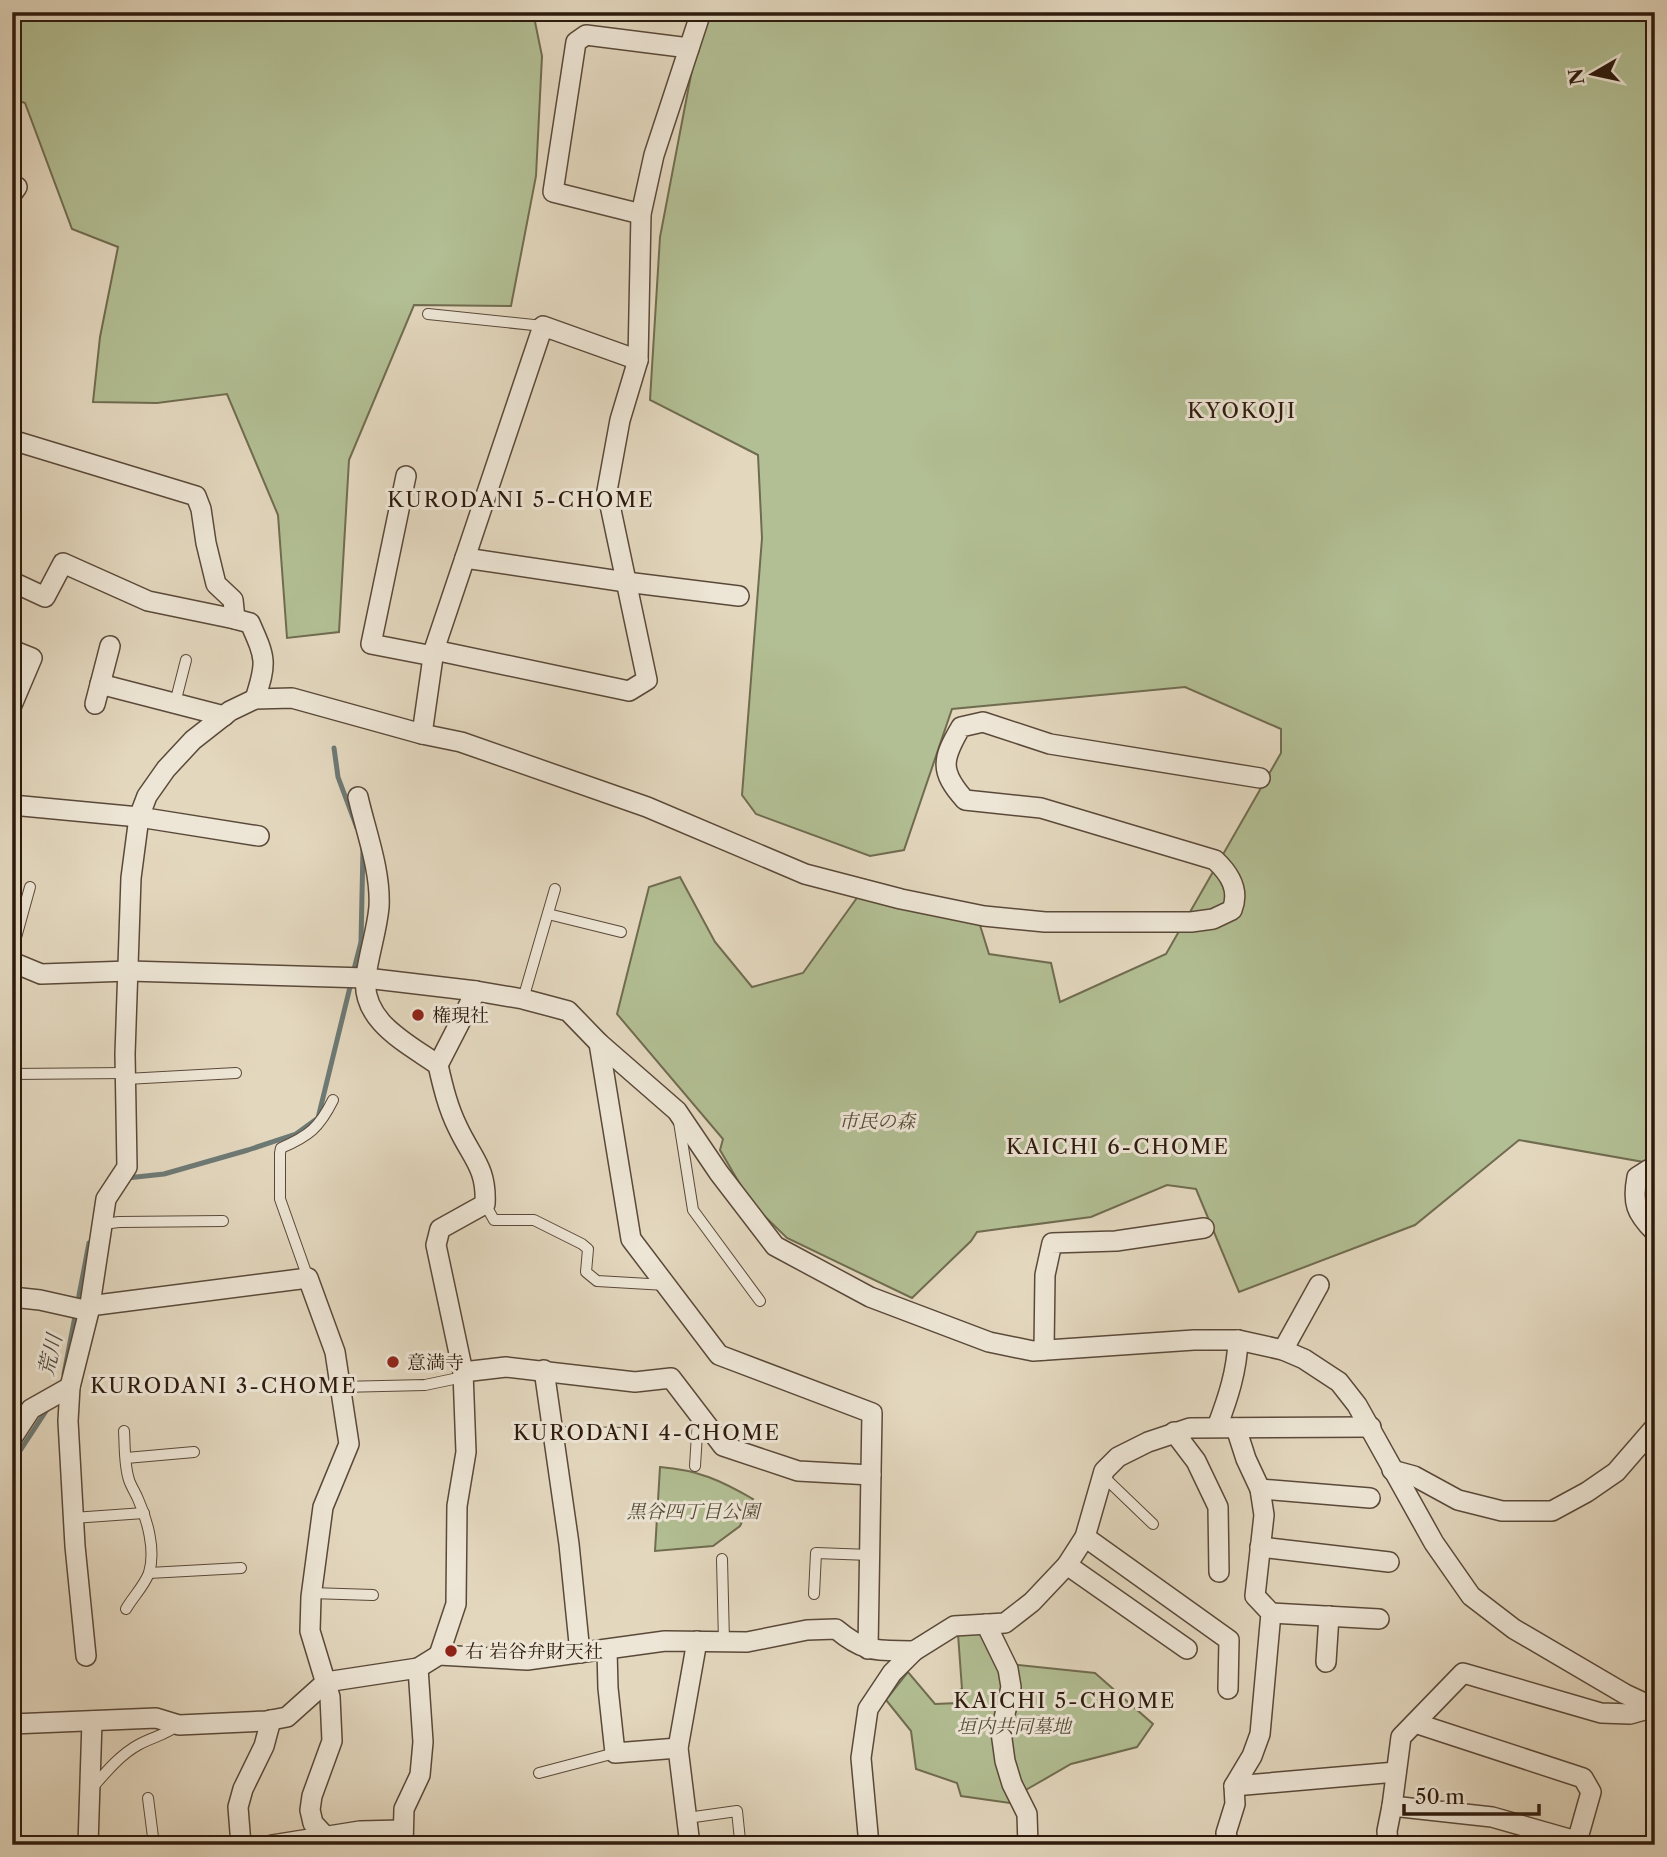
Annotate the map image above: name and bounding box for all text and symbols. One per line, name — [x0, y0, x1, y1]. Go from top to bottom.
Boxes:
north arrow — [1558, 38, 1628, 108]
text: N — [1564, 67, 1589, 87]
district label: KYOKOJI — [1187, 398, 1297, 423]
district label: KURODANI 5-CHOME — [387, 487, 655, 512]
place label: 権現社 — [432, 1004, 489, 1027]
marker: 権現社 — [410, 1007, 426, 1023]
park label: 市民の森 — [839, 1110, 917, 1133]
district label: KAICHI 6-CHOME — [1006, 1134, 1230, 1159]
water label: 荒川 — [33, 1330, 67, 1378]
place label: 意満寺 — [407, 1351, 464, 1374]
marker: 意満寺 — [385, 1354, 401, 1370]
district label: KURODANI 3-CHOME — [90, 1373, 358, 1398]
district label: KURODANI 4-CHOME — [513, 1420, 781, 1445]
park label: 黒谷四丁目公園 — [626, 1500, 762, 1523]
place label: 右 岩谷弁財天社 — [465, 1640, 603, 1663]
marker: 右 岩谷弁財天社 — [443, 1643, 459, 1659]
district label: KAICHI 5-CHOME — [953, 1688, 1177, 1713]
park label: 垣内共同墓地 — [957, 1715, 1073, 1738]
scale bar — [1404, 1773, 1539, 1817]
text: 50 m — [1415, 1784, 1465, 1809]

